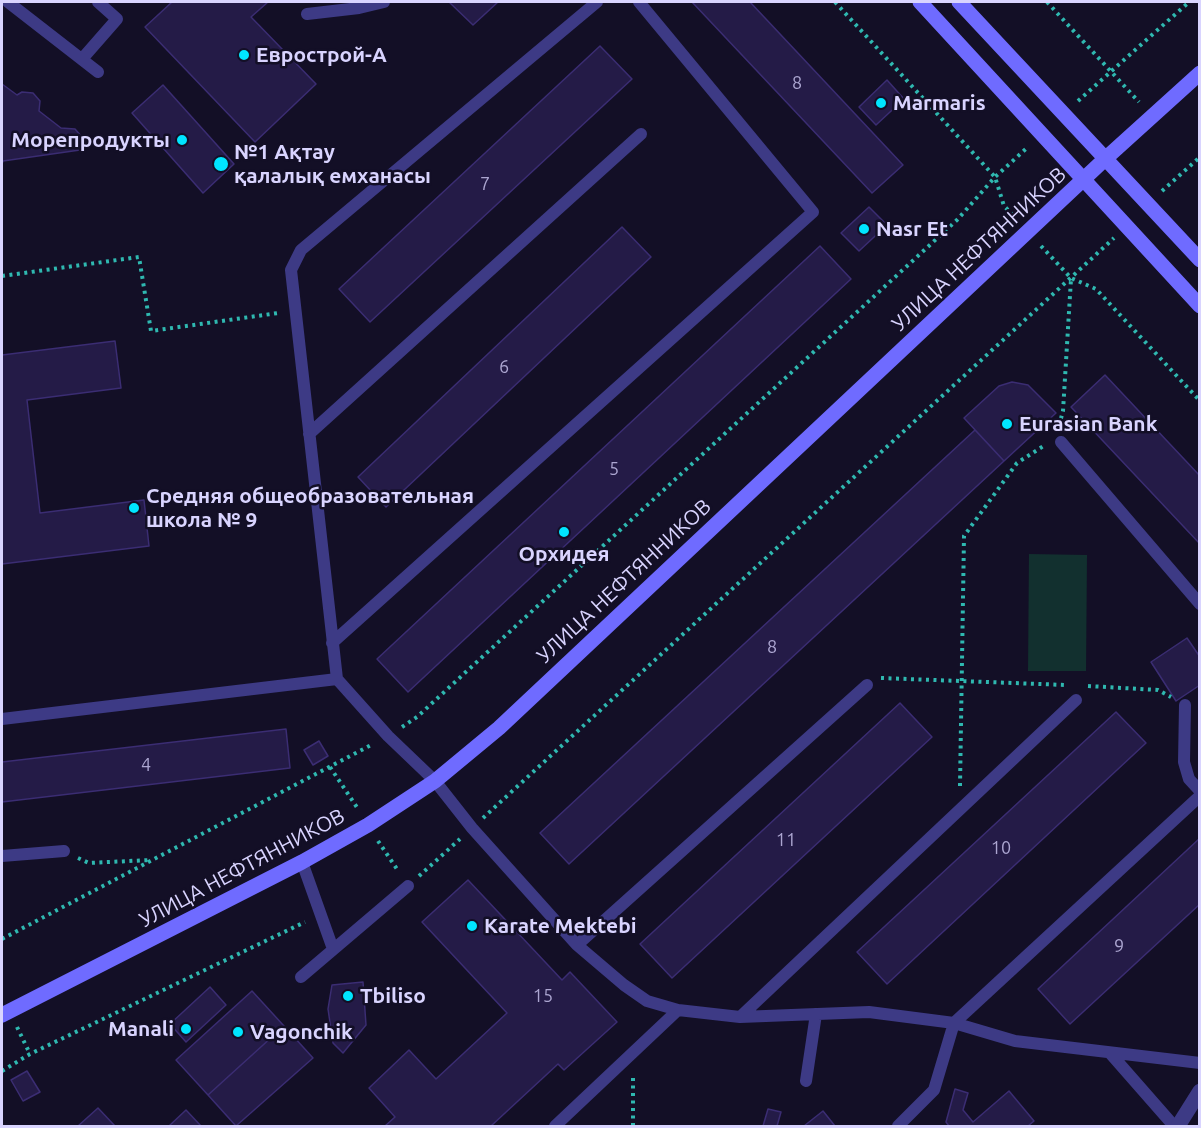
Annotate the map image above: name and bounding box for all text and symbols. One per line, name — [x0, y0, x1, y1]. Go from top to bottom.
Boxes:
place label: Еврострой-А — [256, 42, 387, 68]
marker: Еврострой-А — [237, 48, 251, 62]
house number: 8 — [792, 72, 802, 94]
place label: Marmaris — [893, 90, 986, 116]
marker: Marmaris — [874, 96, 888, 110]
place label: Морепродукты — [11, 127, 170, 153]
marker: Морепродукты — [175, 133, 189, 147]
place label: №1 Ақтау қалалық емханасы — [234, 139, 431, 189]
marker: №1 Ақтау қалалық емханасы — [212, 155, 230, 173]
street label: УЛИЦА НЕФТЯННИКОВ — [887, 162, 1071, 336]
house number: 7 — [480, 173, 490, 195]
place label: Nasr Et — [876, 216, 948, 242]
marker: Nasr Et — [857, 222, 871, 236]
house number: 6 — [499, 356, 509, 378]
place label: Eurasian Bank — [1019, 411, 1157, 437]
marker: Eurasian Bank — [1000, 417, 1014, 431]
house number: 5 — [609, 458, 619, 480]
place label: Средняя общеобразовательная школа № 9 — [146, 483, 474, 533]
street label: УЛИЦА НЕФТЯННИКОВ — [532, 494, 716, 668]
marker: Средняя общеобразовательная школа № 9 — [127, 501, 141, 515]
marker: Орхидея — [557, 525, 571, 539]
place label: Орхидея — [518, 541, 610, 567]
house number: 8 — [767, 636, 777, 658]
house number: 4 — [141, 754, 151, 776]
street label: УЛИЦА НЕФТЯННИКОВ — [135, 803, 349, 933]
house number: 11 — [776, 829, 796, 851]
house number: 10 — [991, 837, 1011, 859]
place label: Karate Mektebi — [484, 913, 637, 939]
marker: Karate Mektebi — [465, 919, 479, 933]
house number: 9 — [1114, 935, 1124, 957]
place label: Tbiliso — [360, 983, 426, 1009]
house number: 15 — [533, 985, 553, 1007]
marker: Tbiliso — [341, 989, 355, 1003]
place label: Manali — [108, 1016, 174, 1042]
place label: Vagonchik — [250, 1019, 353, 1045]
marker: Manali — [179, 1022, 193, 1036]
marker: Vagonchik — [231, 1025, 245, 1039]

